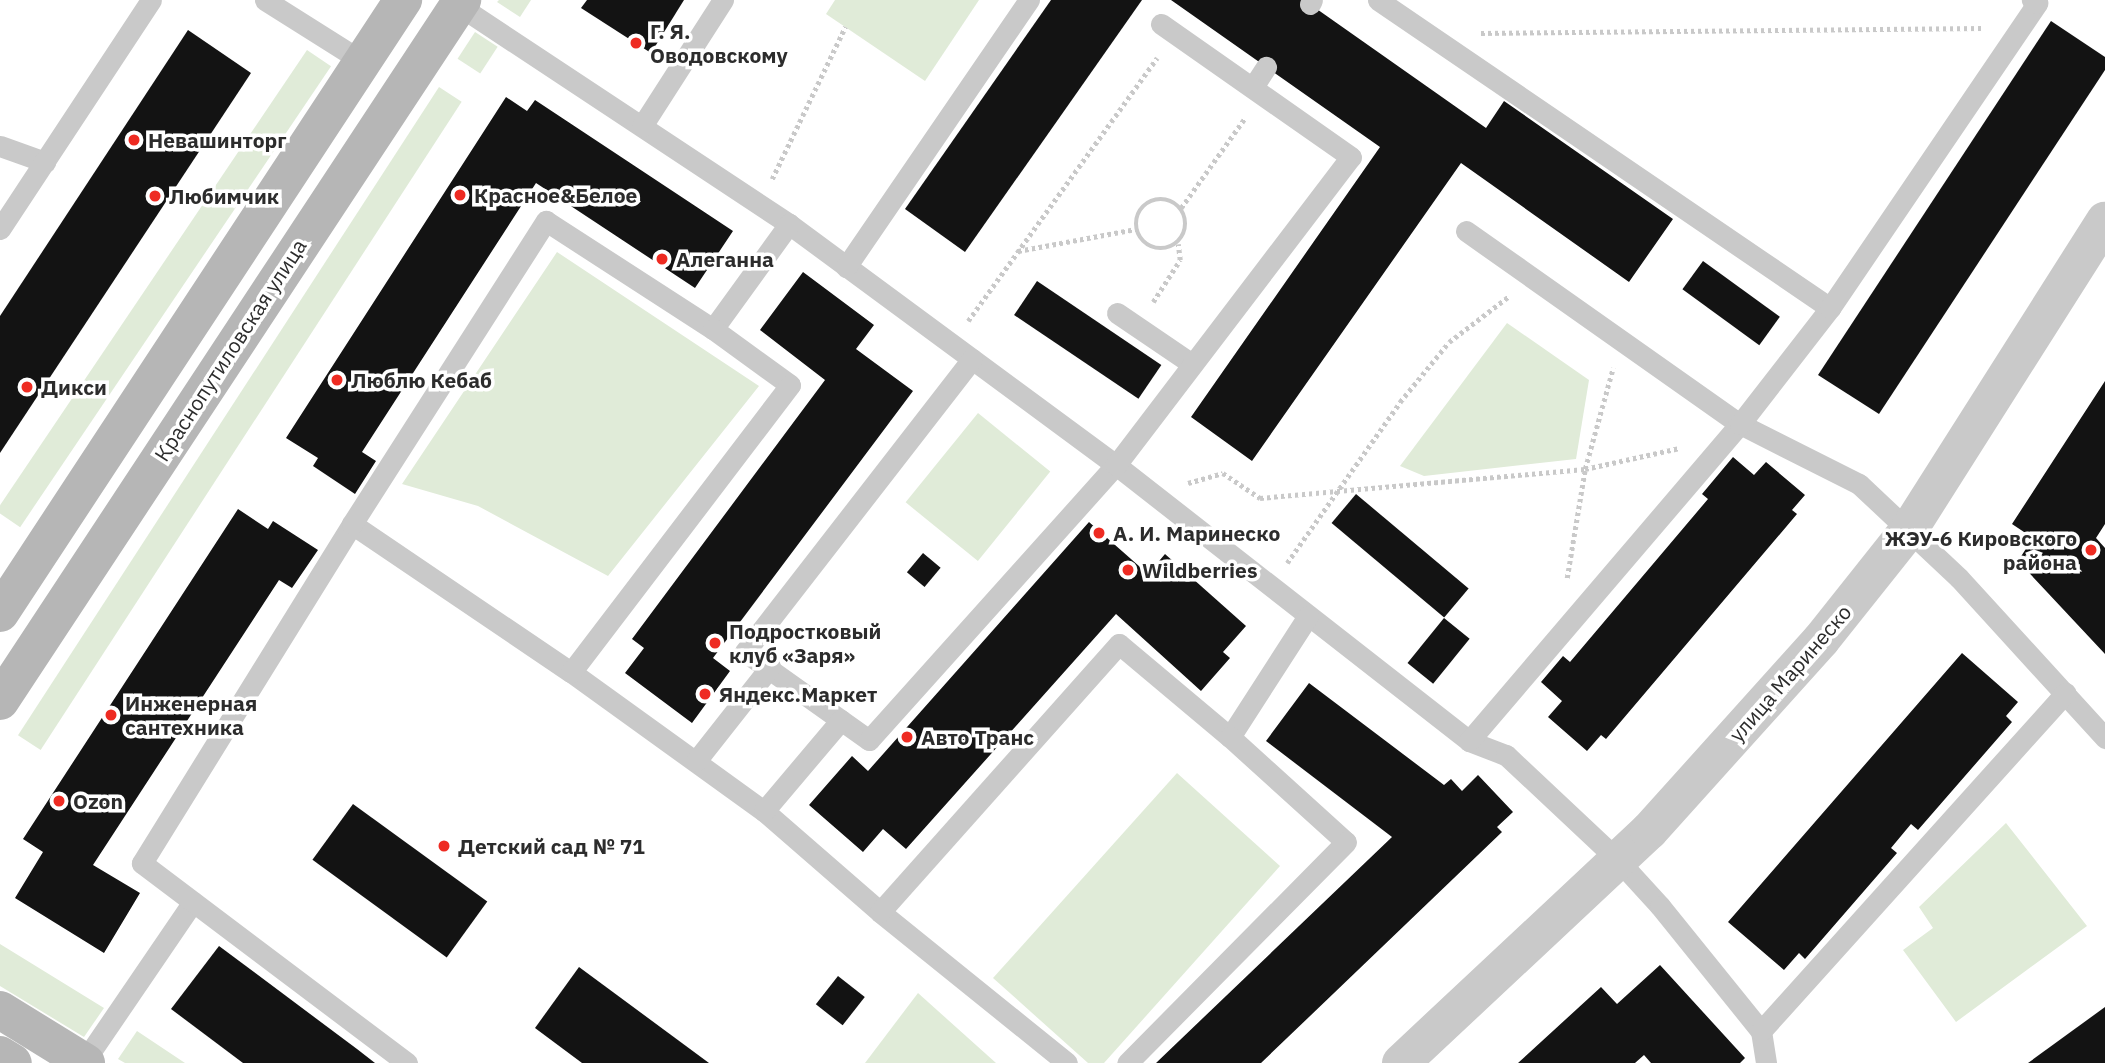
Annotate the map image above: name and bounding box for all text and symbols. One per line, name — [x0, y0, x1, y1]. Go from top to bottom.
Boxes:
place label: Г. Я. Оводовскому — [650, 18, 788, 68]
marker: Г. Я. Оводовскому — [628, 35, 644, 51]
place label: Невашинторг — [148, 127, 287, 153]
marker: Невашинторг — [126, 132, 142, 148]
place label: Красное&Белое — [474, 182, 637, 208]
place label: Любимчик — [169, 183, 279, 209]
marker: Красное&Белое — [452, 187, 468, 203]
marker: Любимчик — [147, 188, 163, 204]
street label: Краснопутиловская улица — [149, 234, 311, 466]
place label: Алеганна — [676, 246, 774, 272]
marker: Алеганна — [654, 251, 670, 267]
place label: Люблю Кебаб — [351, 367, 492, 393]
marker: Люблю Кебаб — [329, 372, 345, 388]
place label: Дикси — [41, 374, 107, 400]
marker: Дикси — [19, 379, 35, 395]
place label: А. И. Маринеско — [1113, 520, 1280, 546]
marker: А. И. Маринеско — [1091, 525, 1107, 541]
place label: ЖЭУ-6 Кировского района — [1885, 525, 2077, 575]
marker: ЖЭУ-6 Кировского района — [2083, 542, 2099, 558]
place label: Wildberries — [1142, 557, 1257, 583]
marker: Wildberries — [1120, 562, 1136, 578]
street label: улица Маринеско — [1724, 599, 1856, 747]
place label: Подростковый клуб «Заря» — [729, 618, 881, 668]
marker: Подростковый клуб «Заря» — [707, 635, 723, 651]
place label: Яндекс.Маркет — [719, 681, 877, 707]
marker: Яндекс.Маркет — [697, 686, 713, 702]
place label: Инженерная сантехника — [125, 690, 257, 740]
marker: Инженерная сантехника — [103, 707, 119, 723]
place label: Авто Транс — [921, 724, 1034, 750]
marker: Авто Транс — [899, 729, 915, 745]
place label: Ozon — [73, 788, 123, 814]
marker: Ozon — [51, 793, 67, 809]
place label: Детский сад № 71 — [458, 833, 645, 859]
marker: Детский сад № 71 — [436, 838, 452, 854]

